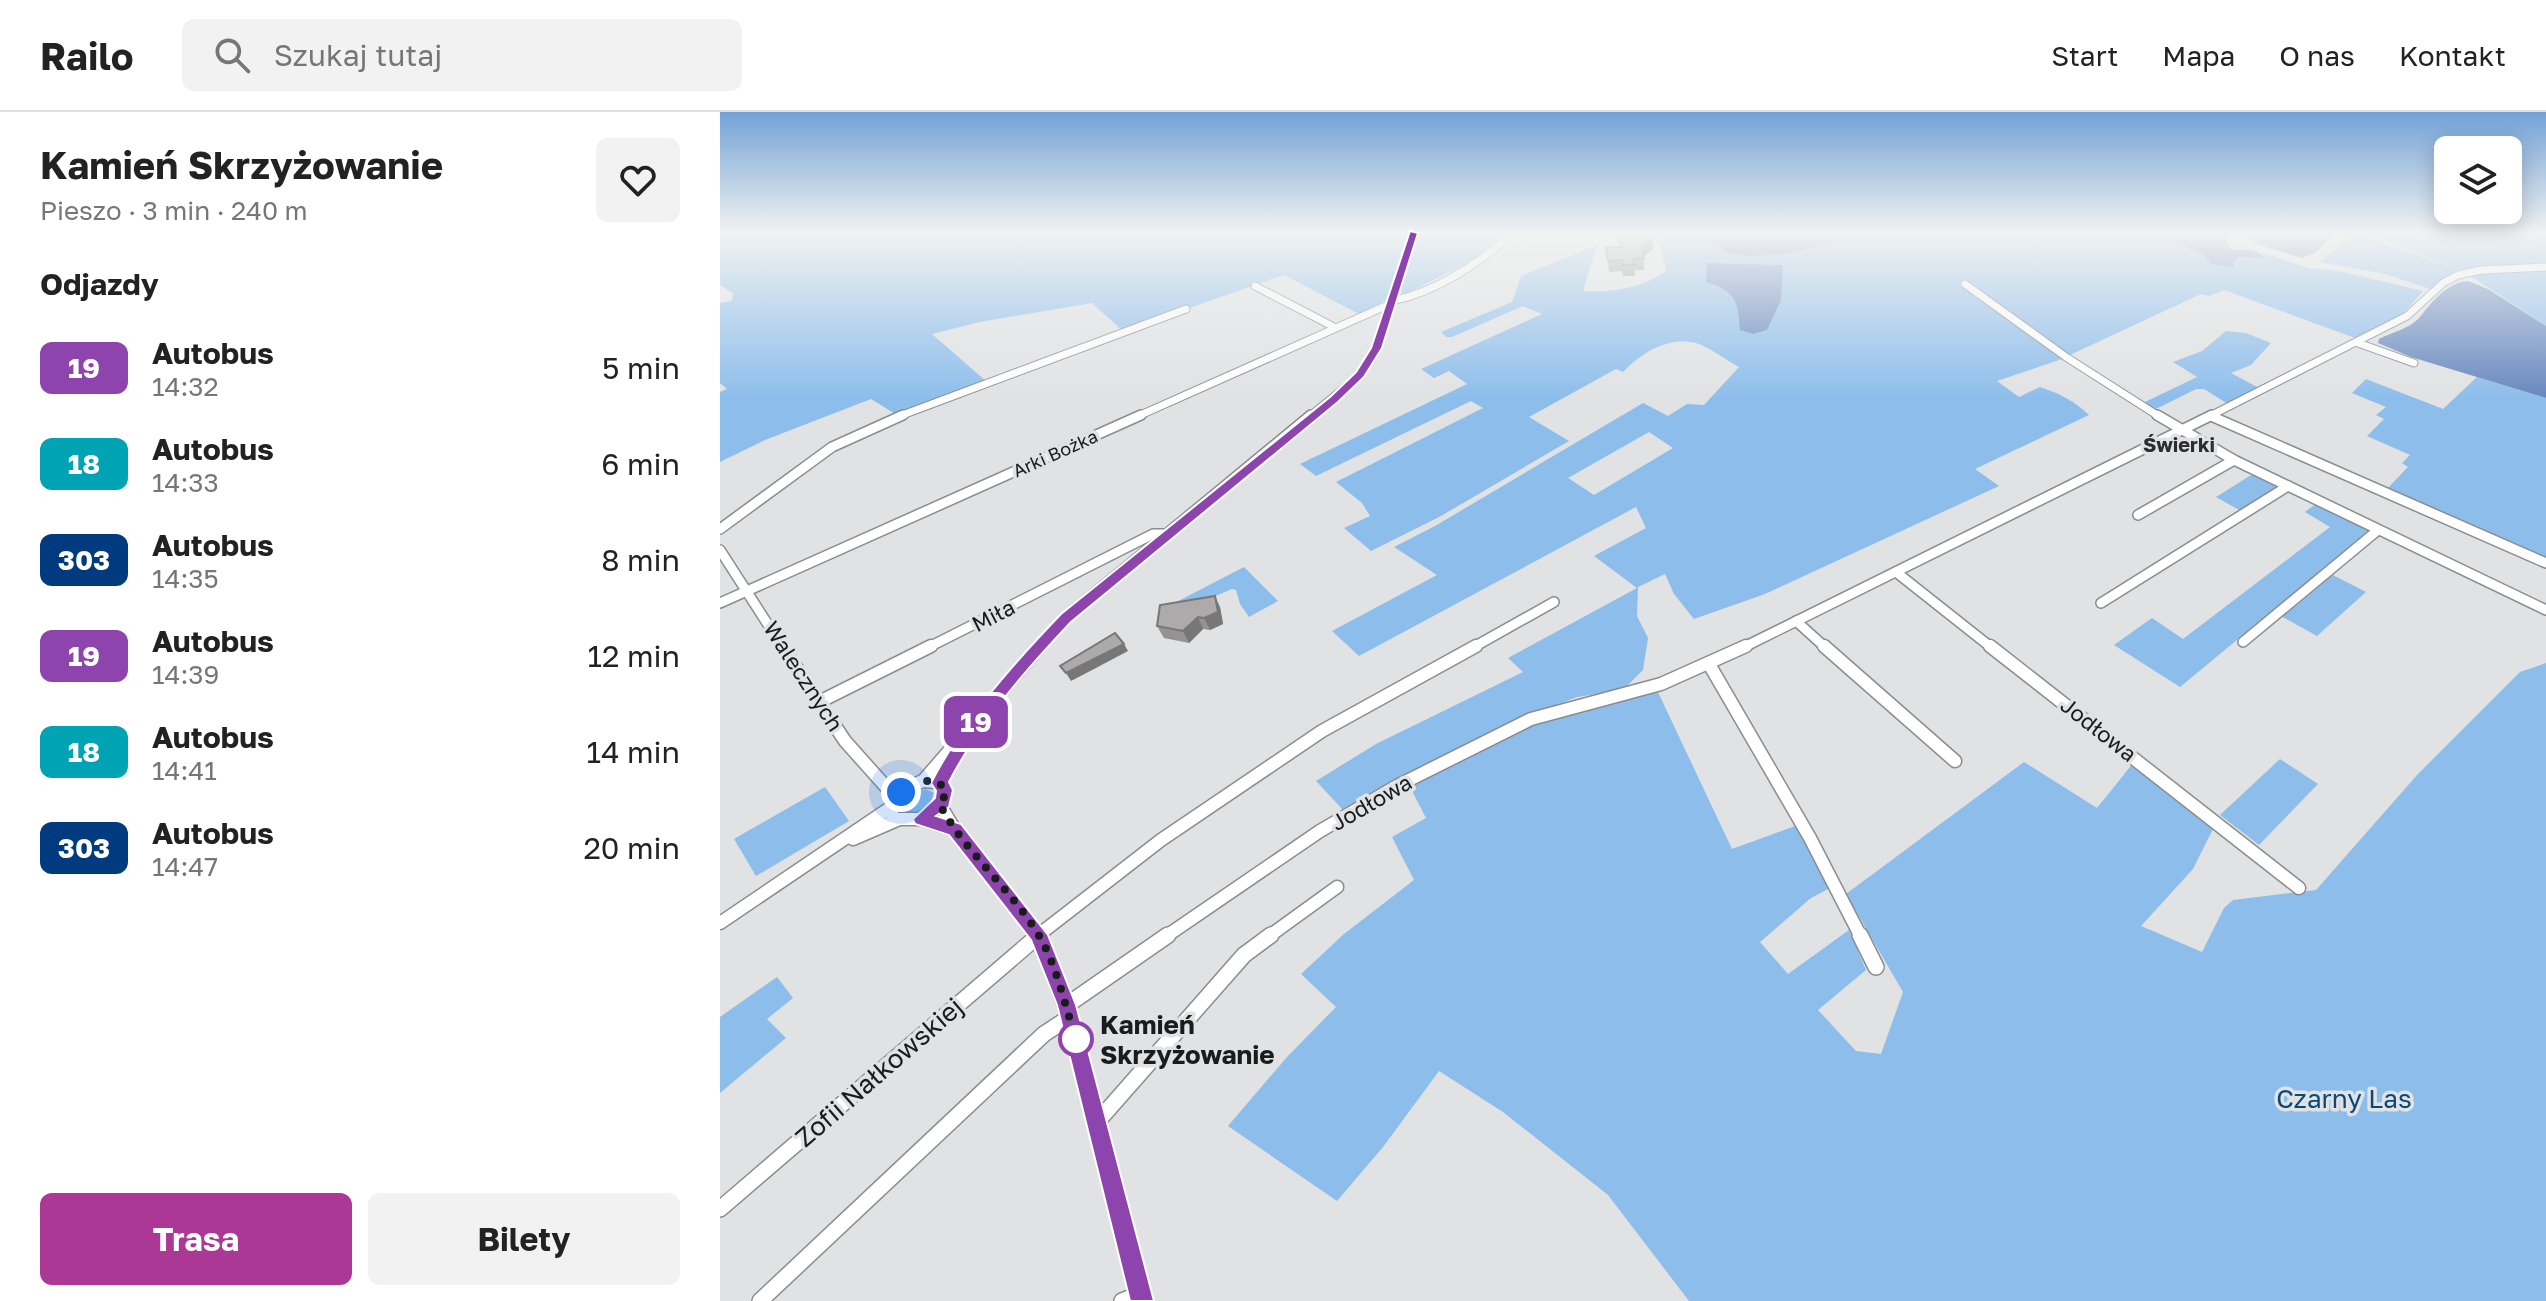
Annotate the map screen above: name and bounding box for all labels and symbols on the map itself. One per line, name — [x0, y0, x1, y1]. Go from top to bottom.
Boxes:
street label: Arki Bożka — [1009, 424, 1101, 482]
district label: Świerki — [2143, 432, 2215, 456]
street label: Miła — [967, 593, 1019, 637]
street label: Walecznych — [758, 616, 850, 736]
street label: Jodłowa — [2056, 691, 2142, 767]
line badge: 19 — [940, 696, 1012, 748]
street label: Jodłowa — [1326, 768, 1416, 836]
your location — [881, 772, 921, 812]
street label: Zofii Nałkowskiej — [789, 991, 969, 1153]
place label: Kamień Skrzyżowanie — [1100, 1009, 1275, 1070]
marker: Kamień Skrzyżowanie — [1059, 1022, 1093, 1056]
park label: Czarny Las — [2276, 1083, 2412, 1114]

